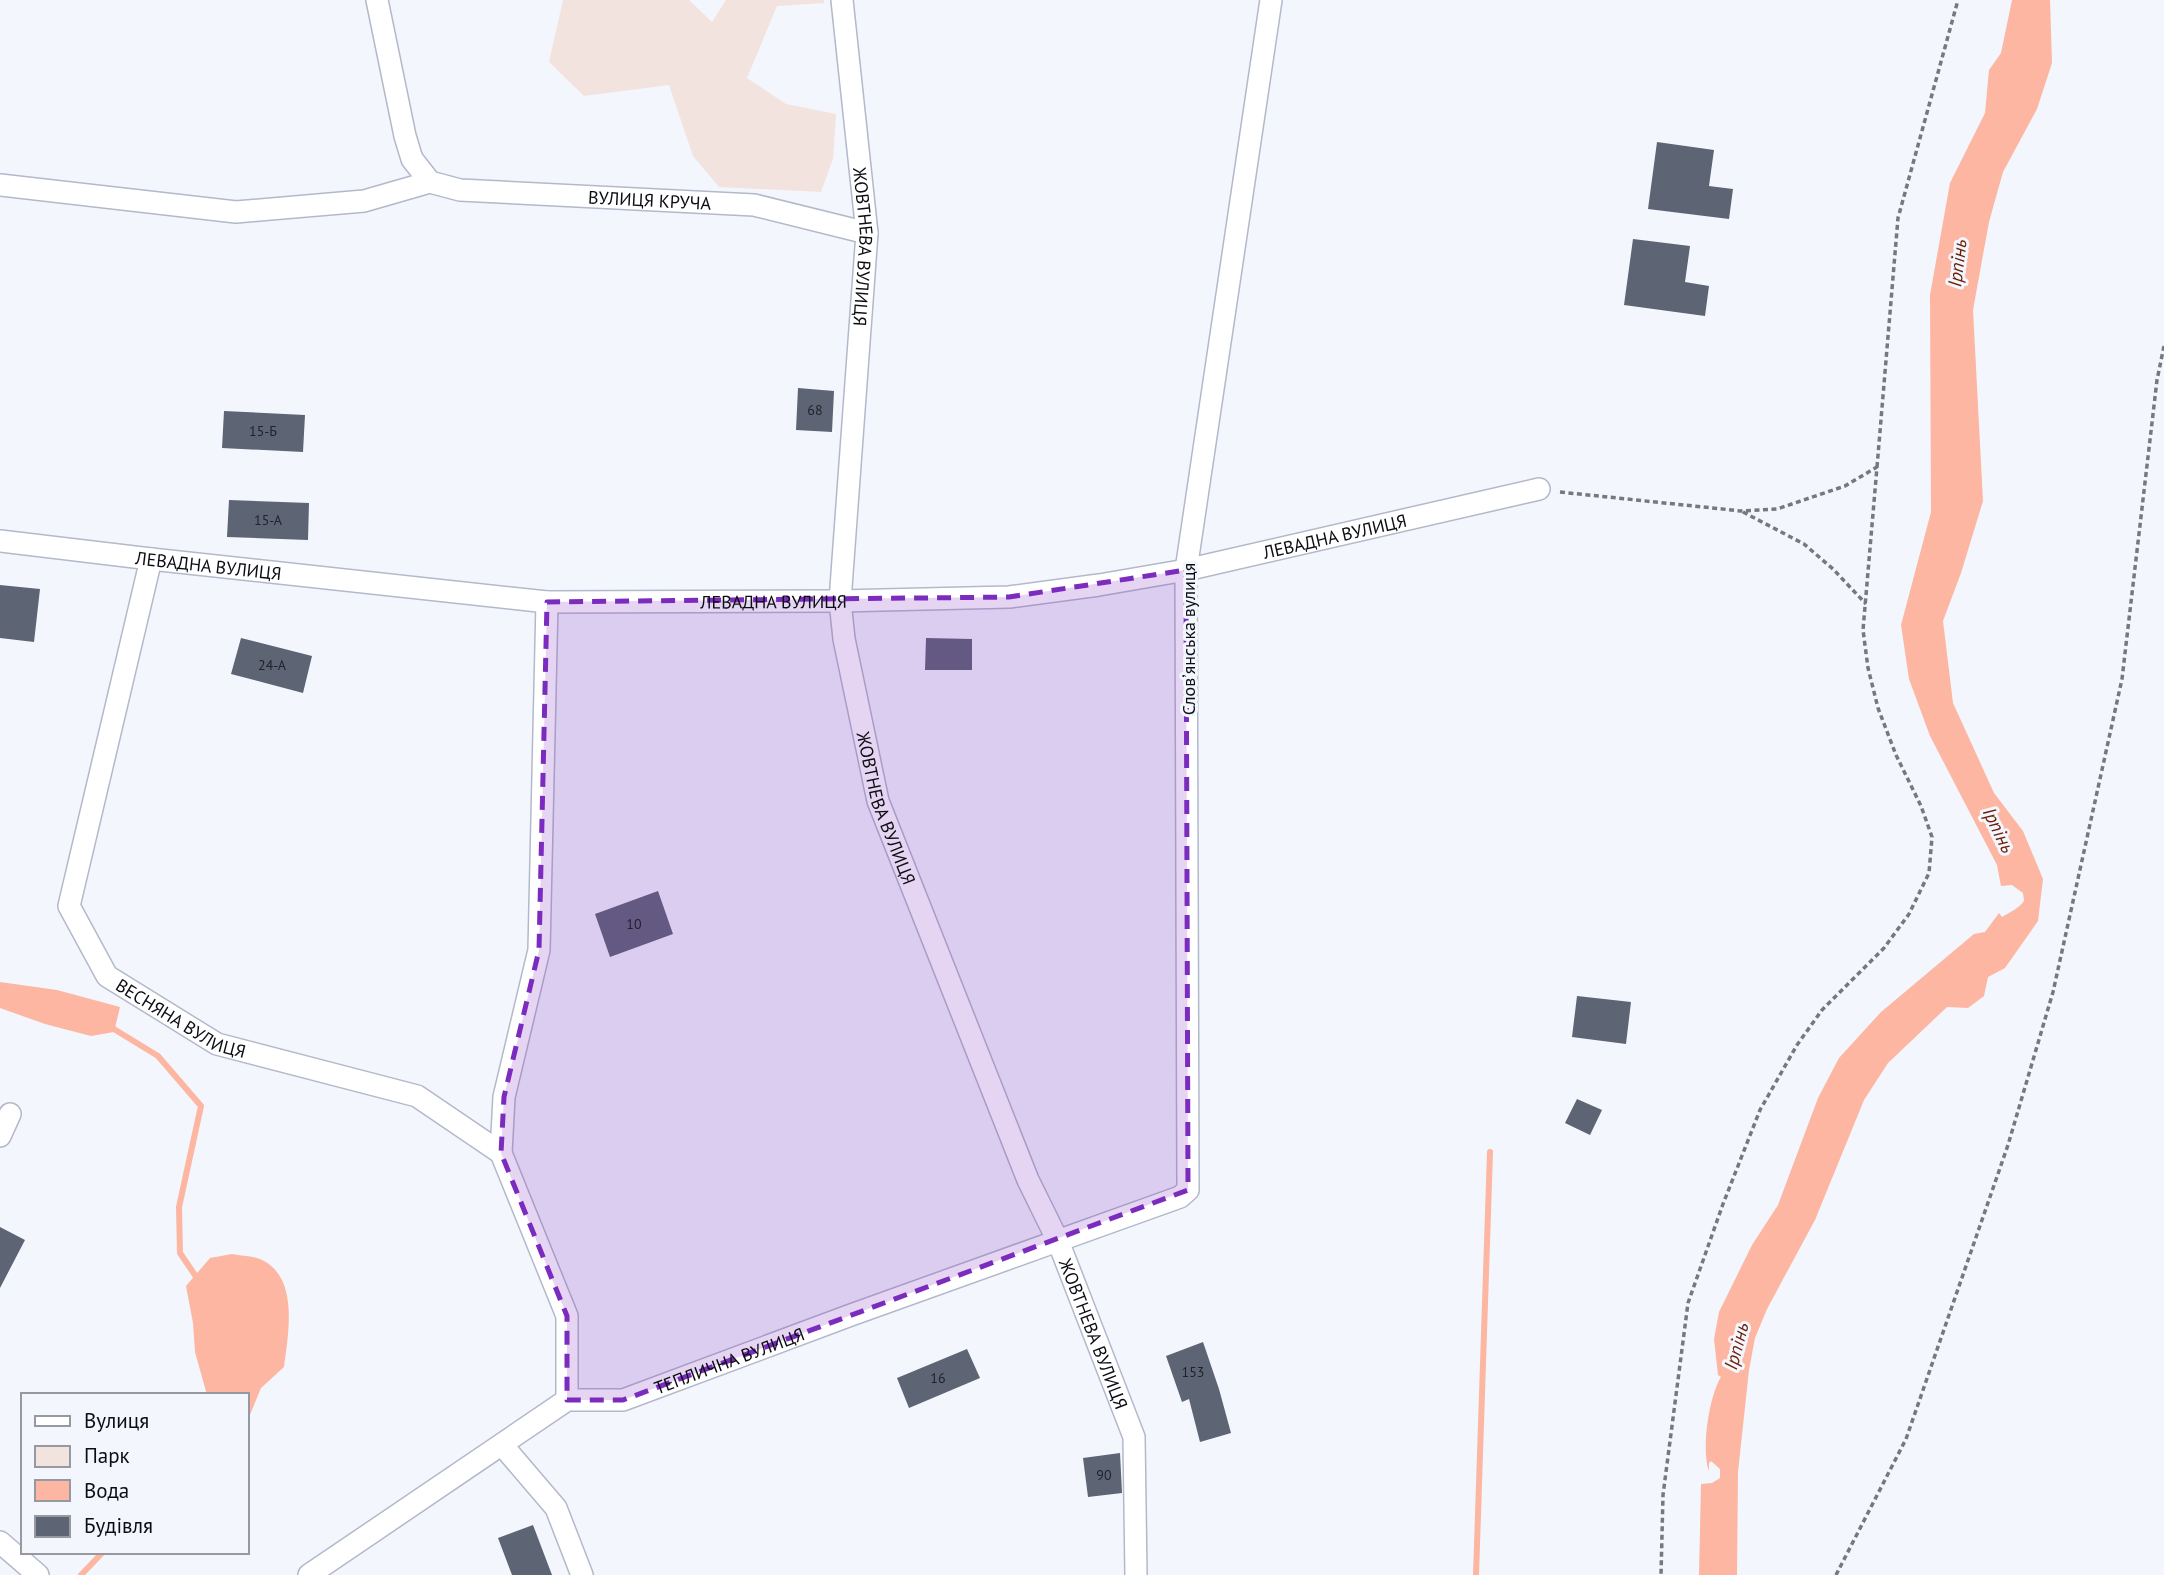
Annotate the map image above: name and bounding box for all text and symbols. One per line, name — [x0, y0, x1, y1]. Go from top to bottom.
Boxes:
street label: ЖОВТНЕВА ВУЛИЦЯ — [848, 165, 879, 327]
street label: ВУЛИЦЯ КРУЧА — [588, 185, 712, 214]
water label: Ірпінь — [1942, 238, 1972, 288]
house number: 68 — [807, 401, 823, 419]
house number: 15-Б — [249, 422, 277, 440]
street label: ЛЕВАДНА ВУЛИЦЯ — [1260, 508, 1409, 564]
house number: 15-А — [254, 511, 283, 529]
street label: ЛЕВАДНА ВУЛИЦЯ — [133, 546, 283, 585]
street label: Словʼянська вулиця — [1177, 563, 1200, 715]
street label: ЛЕВАДНА ВУЛИЦЯ — [699, 589, 847, 613]
house number: 24-А — [258, 656, 287, 674]
street label: ЖОВТНЕВА ВУЛИЦЯ — [852, 728, 921, 888]
water label: Ірпінь — [1978, 803, 2020, 857]
house number: 10 — [626, 915, 642, 933]
street label: ВЕСНЯНА ВУЛИЦЯ — [112, 973, 248, 1062]
street label: ЖОВТНЕВА ВУЛИЦЯ — [1054, 1254, 1133, 1412]
water label: Ірпінь — [1718, 1320, 1754, 1372]
street label: ТЕПЛИЧНА ВУЛИЦЯ — [651, 1322, 807, 1399]
house number: 153 — [1182, 1363, 1204, 1381]
house number: 16 — [930, 1369, 946, 1387]
legend — [21, 1393, 248, 1554]
text: Вулиця — [84, 1407, 149, 1434]
text: Парк — [84, 1442, 130, 1469]
house number: 90 — [1096, 1466, 1112, 1484]
text: Вода — [84, 1477, 129, 1504]
text: Будівля — [84, 1512, 153, 1539]

